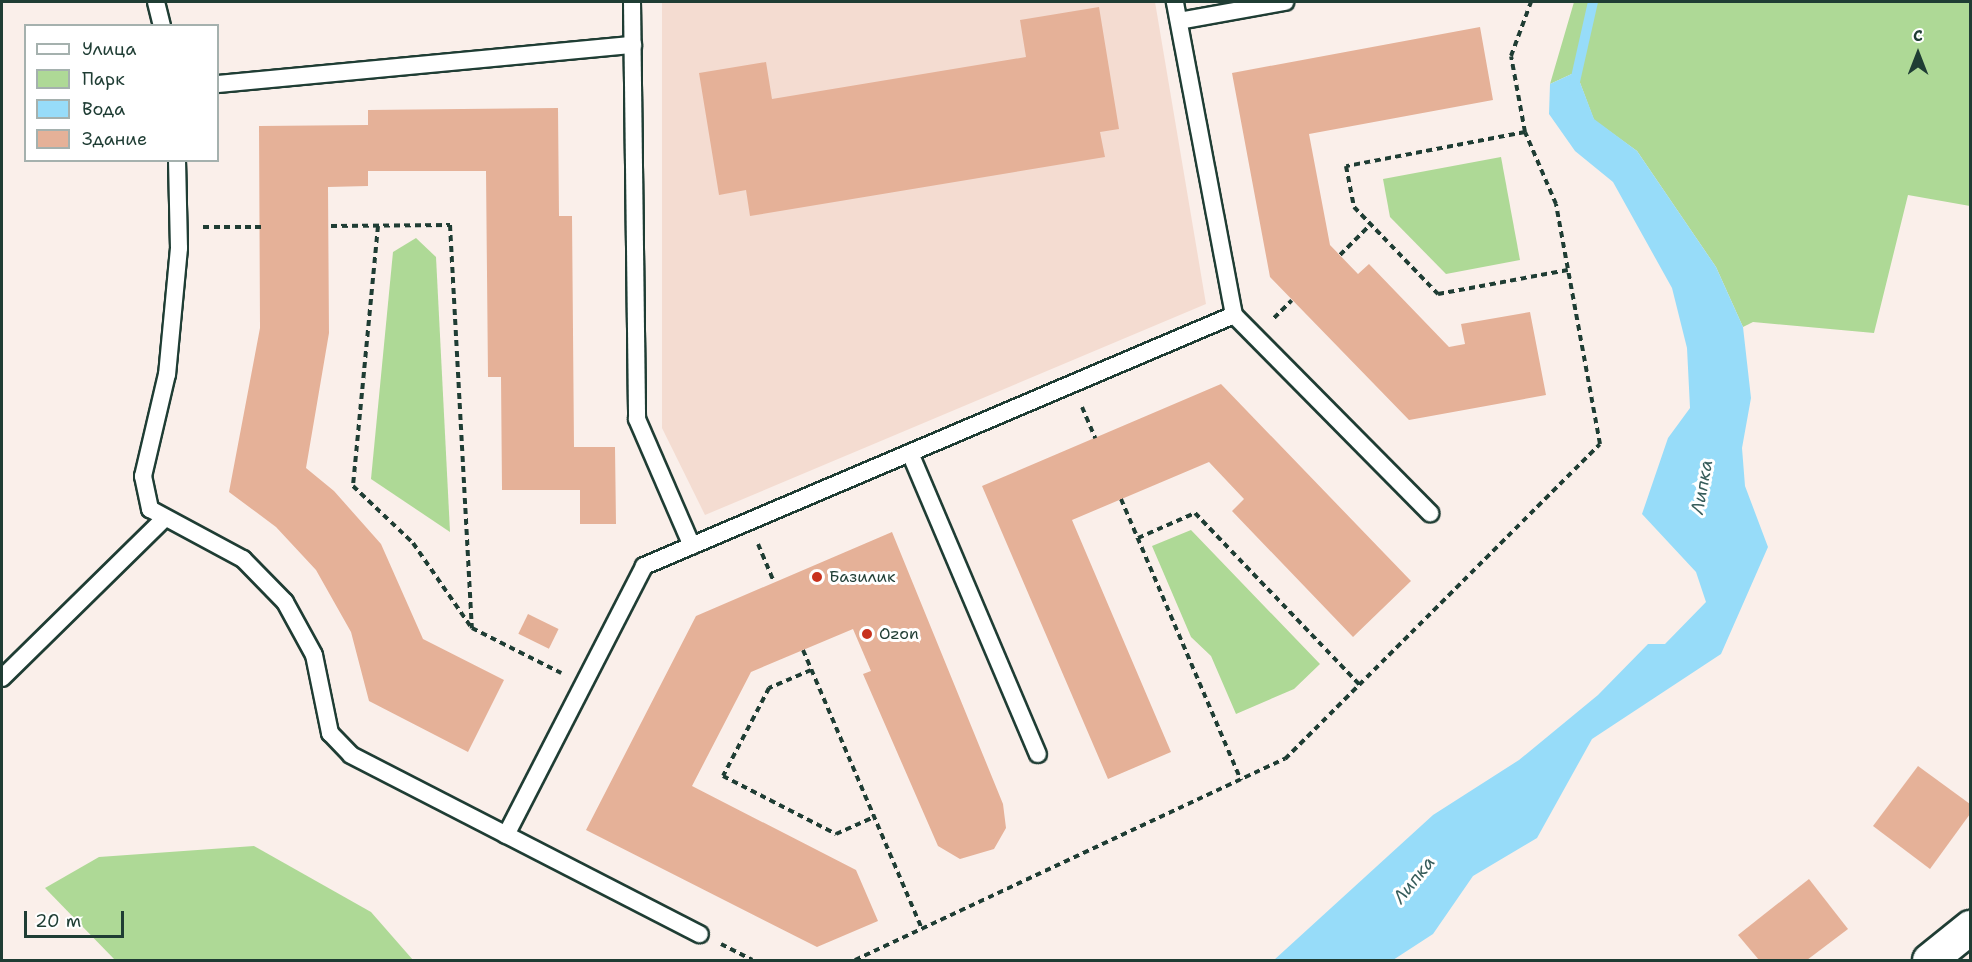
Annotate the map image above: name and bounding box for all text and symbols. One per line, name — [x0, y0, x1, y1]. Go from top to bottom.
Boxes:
legend — [24, 24, 219, 162]
north arrow — [1888, 24, 1948, 84]
text: С — [1913, 25, 1923, 46]
text: Улица — [82, 37, 136, 61]
text: Парк — [82, 67, 125, 91]
text: Вода — [82, 97, 125, 121]
text: Здание — [82, 127, 147, 151]
water label: Липка — [1687, 458, 1717, 516]
place label: Базилик — [829, 567, 896, 587]
marker: Базилик — [810, 570, 824, 584]
place label: Ozon — [879, 624, 919, 644]
marker: Ozon — [860, 627, 874, 641]
water label: Липка — [1388, 852, 1440, 908]
scale bar — [27, 899, 128, 937]
text: 20 m — [35, 909, 81, 933]

